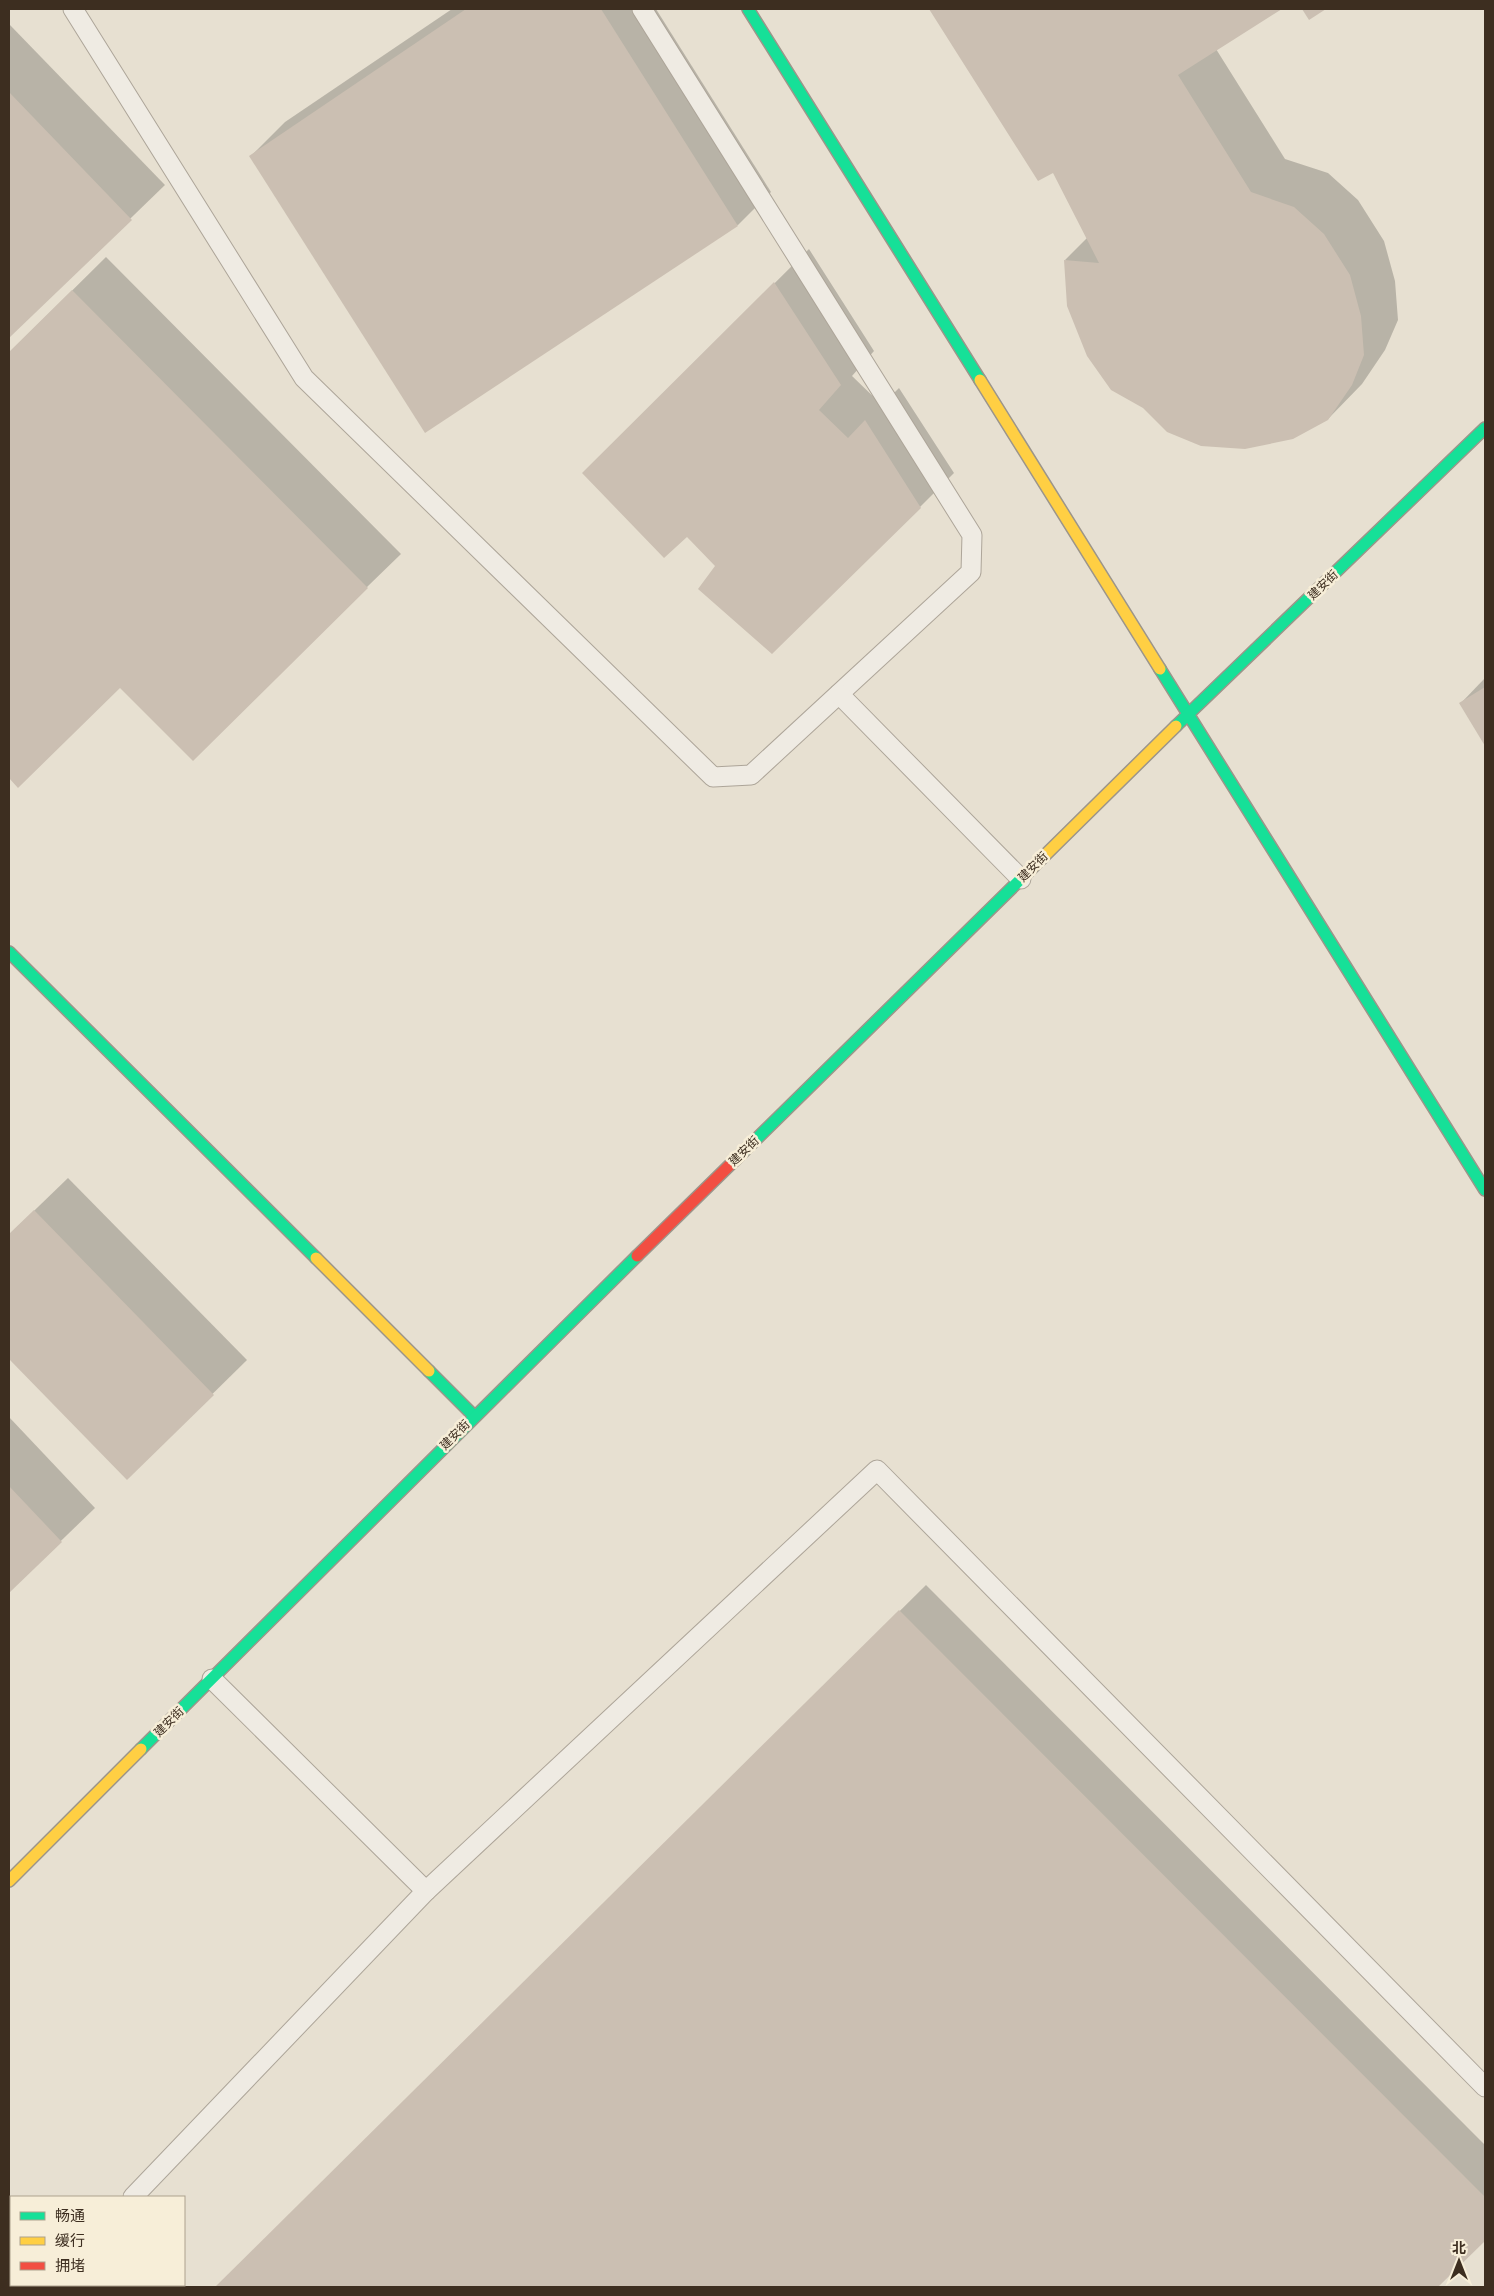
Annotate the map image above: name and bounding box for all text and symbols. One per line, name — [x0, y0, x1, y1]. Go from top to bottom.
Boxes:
street label: 建安街 — [1305, 567, 1341, 603]
street label: 建安街 — [1015, 849, 1051, 885]
street label: 建安街 — [726, 1133, 762, 1169]
street label: 建安街 — [437, 1417, 473, 1453]
street label: 建安街 — [151, 1704, 187, 1740]
legend — [10, 2196, 185, 2286]
text: 畅通 — [55, 2208, 85, 2224]
text: 缓行 — [55, 2233, 85, 2249]
north arrow — [1434, 2236, 1484, 2286]
text: 北 — [1452, 2240, 1466, 2256]
text: 拥堵 — [55, 2258, 85, 2274]

